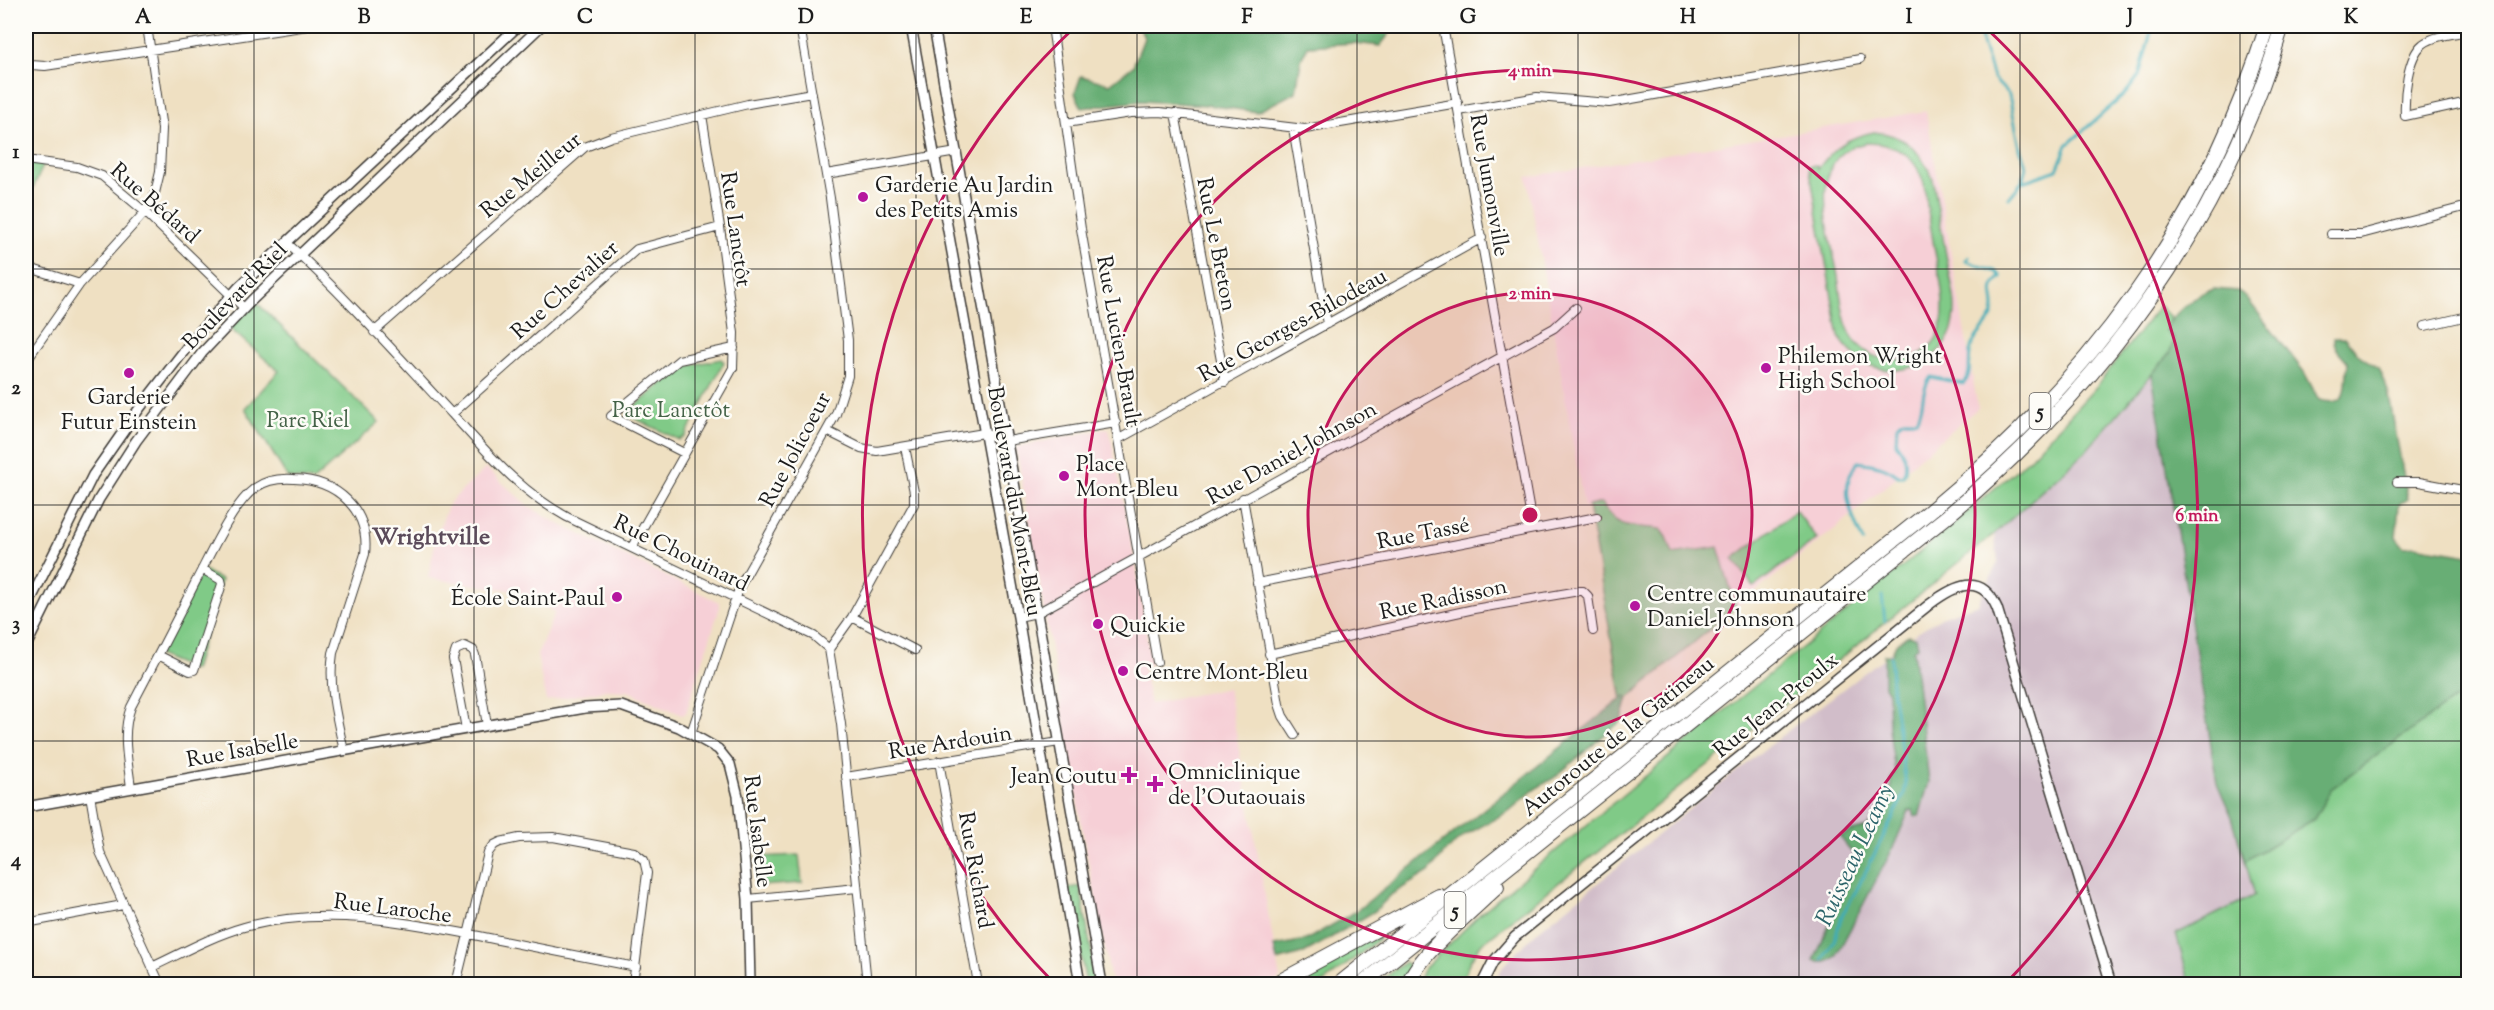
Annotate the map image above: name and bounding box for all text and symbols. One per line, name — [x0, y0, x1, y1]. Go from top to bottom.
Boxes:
text: A — [135, 4, 152, 33]
text: B — [358, 4, 371, 33]
text: C — [577, 4, 593, 33]
text: D — [798, 4, 814, 33]
text: E — [1020, 4, 1033, 33]
text: F — [1241, 4, 1253, 33]
text: G — [1460, 4, 1477, 33]
text: H — [1680, 4, 1696, 33]
text: I — [1906, 4, 1913, 33]
text: J — [2125, 4, 2133, 33]
text: K — [2344, 4, 2359, 33]
text: 4 min — [1507, 59, 1552, 85]
street label: Rue Jumonville — [1460, 112, 1516, 259]
street label: Rue Meilleur — [474, 125, 590, 227]
text: 1 — [13, 139, 20, 168]
street label: Rue Bédard — [102, 156, 206, 252]
street label: Rue Lanctôt — [710, 170, 758, 289]
place label: Garderie Au Jardin des Petits Amis — [875, 171, 1054, 228]
street label: Rue Le Breton — [1186, 175, 1244, 314]
marker: Garderie Au Jardin des Petits Amis — [856, 190, 870, 204]
street label: Rue Chevalier — [505, 234, 627, 348]
street label: Boulevard Riel — [176, 236, 296, 358]
street label: Rue Lucien-Brault — [1086, 253, 1148, 430]
street label: Rue Georges-Bilodeau — [1193, 261, 1394, 392]
text: 2 min — [1509, 282, 1552, 308]
place label: Philemon Wright High School — [1778, 342, 1942, 399]
marker: Philemon Wright High School — [1759, 361, 1773, 375]
marker: Garderie Futur Einstein — [122, 366, 136, 380]
text: 2 — [11, 375, 21, 404]
place label: Garderie Futur Einstein — [61, 383, 197, 440]
street label: Boulevard du Mont-Bleu — [977, 384, 1049, 619]
street label: Rue Jolicoeur — [753, 387, 840, 514]
road number: 5 — [2030, 393, 2050, 429]
street label: Rue Daniel-Johnson — [1201, 395, 1383, 515]
park label: Parc Lanctôt — [612, 396, 730, 428]
park label: Parc Riel — [266, 406, 350, 438]
place label: Place Mont-Bleu — [1076, 450, 1179, 507]
marker: Place Mont-Bleu — [1057, 469, 1071, 483]
text: 6 min — [2175, 504, 2219, 530]
centre of rings — [1520, 505, 1540, 525]
street label: Rue Chouinard — [607, 508, 754, 601]
street label: Rue Tassé — [1374, 510, 1473, 560]
district label: Wrightville — [372, 521, 490, 555]
street label: Rue Radisson — [1377, 572, 1510, 630]
place label: Centre communautaire Daniel-Johnson — [1647, 580, 1867, 637]
place label: École Saint-Paul — [451, 583, 605, 616]
marker: École Saint-Paul — [610, 590, 624, 604]
marker: Centre communautaire Daniel-Johnson — [1628, 599, 1642, 613]
text: 3 — [12, 611, 20, 640]
place label: Quickie — [1110, 611, 1185, 643]
marker: Quickie — [1091, 617, 1105, 631]
street label: Rue Jean-Proulx — [1707, 646, 1846, 767]
street label: Autoroute de la Gatineau — [1516, 649, 1723, 825]
place label: Centre Mont-Bleu — [1135, 658, 1308, 690]
marker: Centre Mont-Bleu — [1116, 664, 1130, 678]
street label: Rue Ardouin — [886, 718, 1015, 770]
street label: Rue Isabelle — [184, 726, 301, 778]
place label: Omniclinique de l'Outaouais — [1168, 758, 1305, 815]
place label: Jean Coutu — [1010, 762, 1117, 794]
marker: Jean Coutu — [1122, 768, 1136, 782]
street label: Rue Isabelle — [733, 773, 779, 889]
marker: Omniclinique de l'Outaouais — [1146, 775, 1164, 793]
water label: Ruisseau Leamy — [1808, 779, 1904, 932]
street label: Rue Richard — [948, 810, 1000, 931]
text: 4 — [10, 847, 21, 876]
street label: Rue Laroche — [332, 887, 454, 933]
road number: 5 — [1444, 892, 1466, 928]

